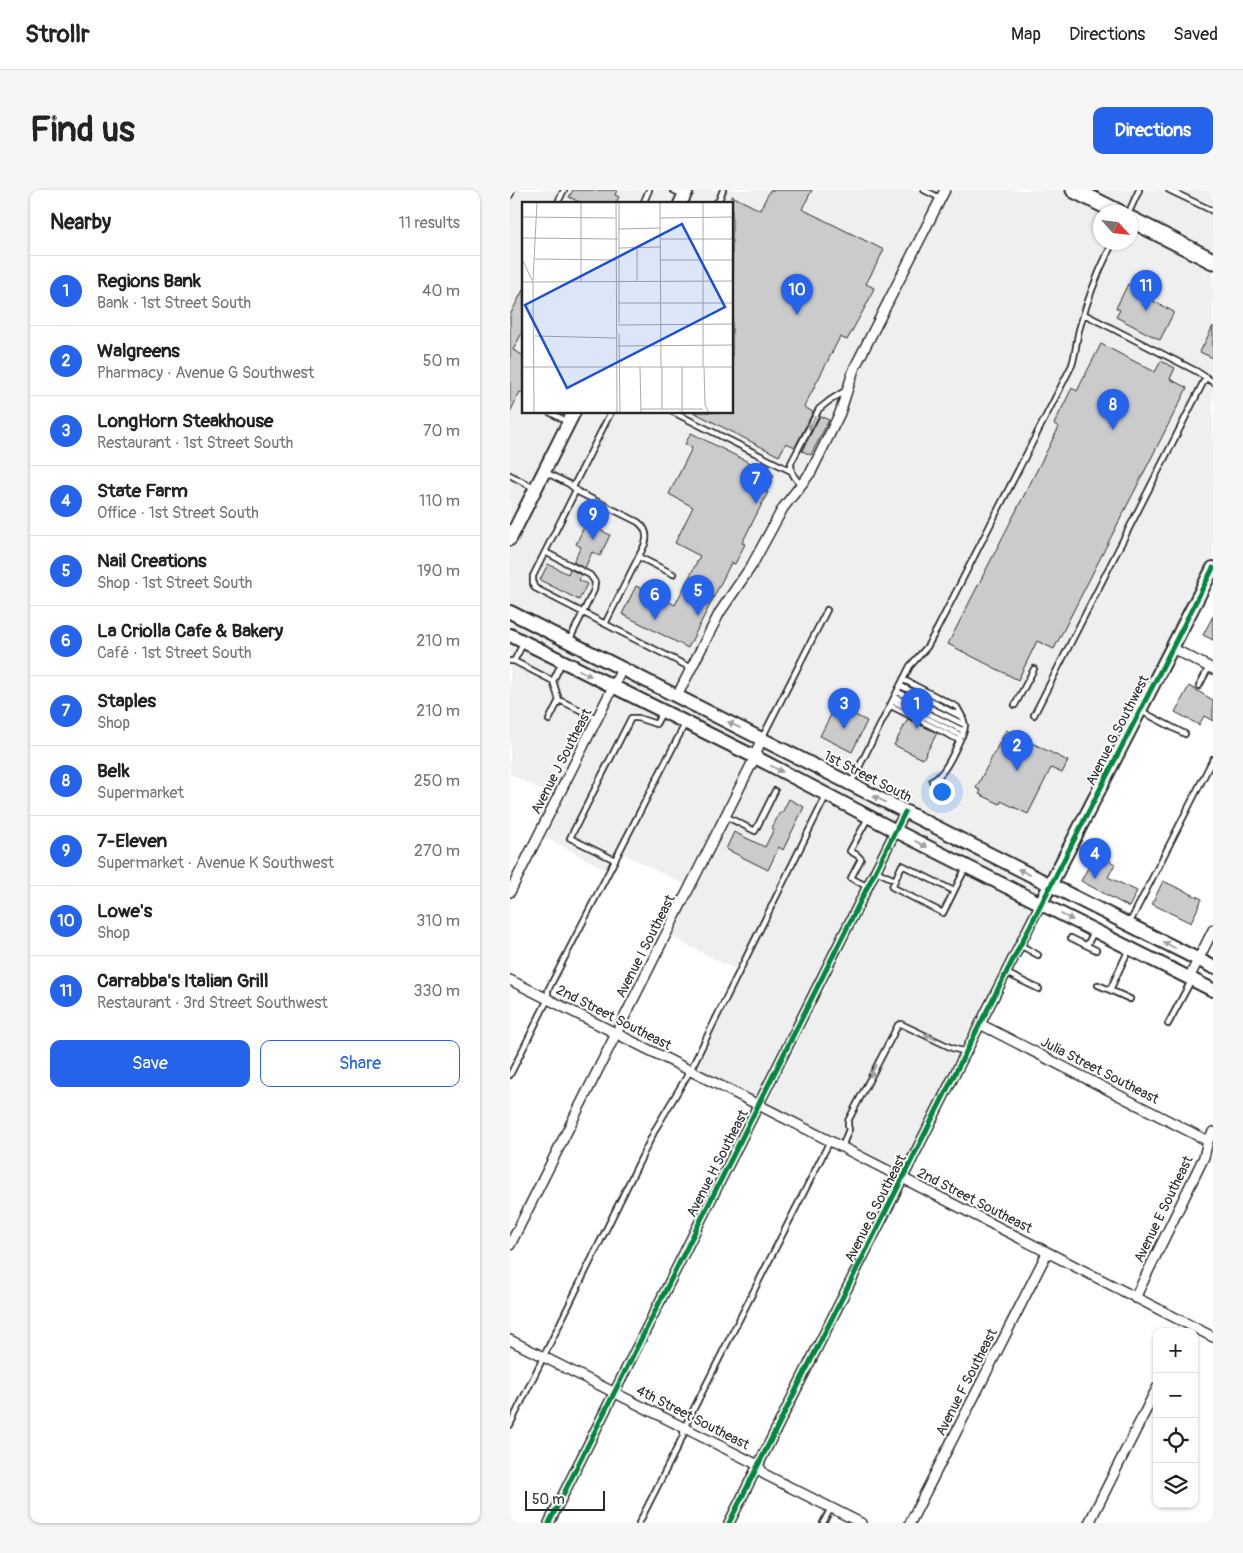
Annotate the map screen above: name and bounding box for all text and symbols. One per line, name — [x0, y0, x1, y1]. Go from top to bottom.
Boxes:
text: Strollr — [25, 20, 90, 49]
text: Map — [1011, 23, 1041, 46]
text: Directions — [1069, 23, 1145, 46]
text: Saved — [1173, 23, 1218, 46]
button: Directions — [1093, 107, 1213, 154]
text: Find us — [30, 108, 135, 152]
inset map — [522, 202, 734, 414]
north arrow — [1093, 205, 1138, 250]
text: Nearby — [50, 209, 111, 236]
text: 11 results — [398, 213, 460, 233]
text: Regions Bank — [97, 269, 201, 293]
pin: 11 — [1130, 270, 1162, 311]
pin: 10 — [781, 274, 813, 315]
text: 1 — [63, 281, 69, 301]
text: 40 m — [422, 281, 460, 301]
text: Bank · 1st Street South — [97, 293, 251, 313]
text: Walgreens — [97, 339, 180, 363]
text: 2 — [62, 351, 70, 371]
text: 50 m — [423, 351, 460, 371]
text: Pharmacy · Avenue G Southwest — [97, 363, 314, 383]
pin: 8 — [1097, 389, 1129, 430]
text: LongHorn Steakhouse — [97, 409, 273, 433]
one-way arrow — [808, 416, 816, 431]
text: 3 — [62, 421, 70, 441]
text: 70 m — [423, 421, 460, 441]
text: Restaurant · 1st Street South — [97, 433, 293, 453]
pin: 7 — [740, 463, 772, 504]
text: State Farm — [97, 479, 188, 503]
text: 4 — [61, 491, 71, 511]
text: 110 m — [419, 491, 460, 511]
pin: 9 — [577, 499, 609, 540]
text: Office · 1st Street South — [97, 503, 259, 523]
text: Nail Creations — [97, 549, 206, 573]
text: 5 — [62, 561, 70, 581]
text: 190 m — [417, 561, 460, 581]
text: Shop · 1st Street South — [97, 573, 252, 593]
pin: 5 — [682, 575, 714, 616]
pin: 6 — [639, 579, 671, 620]
text: La Criolla Cafe & Bakery — [97, 619, 283, 643]
text: 6 — [61, 631, 71, 651]
text: 210 m — [416, 631, 460, 651]
text: Café · 1st Street South — [97, 643, 252, 663]
one-way arrow — [578, 669, 592, 677]
street label: Avenue G Southwest — [1082, 672, 1153, 788]
pin: 3 — [828, 688, 860, 729]
pin: 1 — [901, 688, 933, 729]
text: Staples — [97, 689, 156, 713]
text: 7 — [62, 701, 70, 721]
text: 210 m — [416, 701, 460, 721]
street label: Avenue J Southeast — [528, 705, 596, 817]
text: Shop — [97, 713, 130, 733]
one-way arrow — [727, 721, 742, 729]
pin: 2 — [1001, 730, 1033, 771]
street label: 1st Street South — [821, 747, 915, 806]
text: Belk — [97, 759, 130, 783]
one-way arrow — [770, 765, 785, 773]
text: 8 — [62, 771, 70, 791]
text: 250 m — [414, 771, 460, 791]
your location — [929, 779, 955, 805]
text: Supermarket — [97, 783, 184, 803]
one-way arrow — [872, 795, 886, 803]
text: 7-Eleven — [97, 829, 167, 853]
pin: 4 — [1079, 838, 1111, 879]
one-way arrow — [914, 840, 929, 848]
text: 9 — [62, 841, 70, 861]
text: 270 m — [414, 841, 460, 861]
text: Supermarket · Avenue K Southwest — [97, 853, 334, 873]
one-way arrow — [1017, 867, 1032, 876]
street label: Avenue I Southeast — [612, 892, 679, 1001]
text: Lowe's — [97, 899, 152, 923]
text: 10 — [57, 911, 75, 931]
text: 310 m — [416, 911, 460, 931]
one-way arrow — [1060, 913, 1074, 921]
text: Shop — [97, 923, 130, 943]
one-way arrow — [1162, 941, 1177, 949]
text: Carrabba's Italian Grill — [97, 969, 269, 993]
text: 11 — [60, 981, 72, 1001]
text: 330 m — [414, 981, 460, 1001]
street label: 2nd Street Southeast — [553, 981, 674, 1054]
text: Restaurant · 3rd Street Southwest — [97, 993, 328, 1013]
one-way arrow — [923, 1033, 937, 1041]
street label: Julia Street Southeast — [1038, 1033, 1162, 1108]
button: Save — [50, 1040, 250, 1087]
button: Share — [260, 1040, 460, 1087]
one-way arrow — [869, 1064, 877, 1079]
street label: Avenue H Southeast — [683, 1106, 752, 1220]
street label: Avenue G Southeast — [841, 1151, 910, 1265]
street label: Avenue E Southeast — [1130, 1153, 1197, 1265]
street label: 2nd Street Southeast — [914, 1164, 1035, 1237]
street label: Avenue F Southeast — [932, 1326, 1001, 1439]
map controls — [1153, 1328, 1198, 1508]
button: + — [1153, 1328, 1198, 1373]
button: − — [1153, 1373, 1198, 1418]
street label: 4th Street Southeast — [633, 1382, 752, 1453]
button: locate — [1153, 1418, 1198, 1463]
button: layers — [1153, 1463, 1198, 1508]
scale bar — [525, 1488, 605, 1511]
text: 50 m — [532, 1491, 565, 1508]

